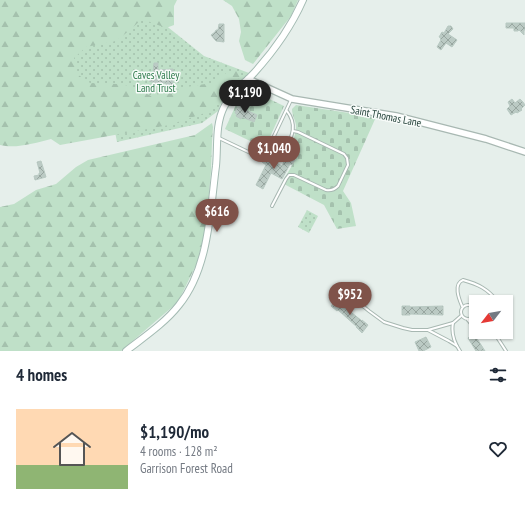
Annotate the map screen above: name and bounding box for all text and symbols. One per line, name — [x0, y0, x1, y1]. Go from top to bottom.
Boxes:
park label: Caves Valley Land Trust — [133, 68, 180, 95]
pin: $1,190 — [212, 80, 278, 114]
text: $1,190 — [228, 84, 262, 101]
street label: Saint Thomas Lane — [349, 102, 423, 130]
pin: $1,040 — [241, 136, 307, 170]
text: $1,040 — [257, 140, 291, 157]
pin: $616 — [193, 199, 241, 233]
text: $616 — [205, 203, 229, 220]
pin: $952 — [326, 282, 374, 316]
text: $952 — [338, 286, 362, 303]
north arrow — [469, 295, 513, 339]
map controls — [469, 295, 513, 339]
text: 4 homes — [16, 364, 67, 386]
icon: filters — [487, 364, 509, 386]
text: $1,190/mo — [140, 421, 209, 443]
icon: home — [48, 425, 96, 473]
icon: heart — [487, 438, 509, 460]
text: 4 rooms · 128 m² — [140, 443, 218, 460]
text: Garrison Forest Road — [140, 460, 233, 477]

